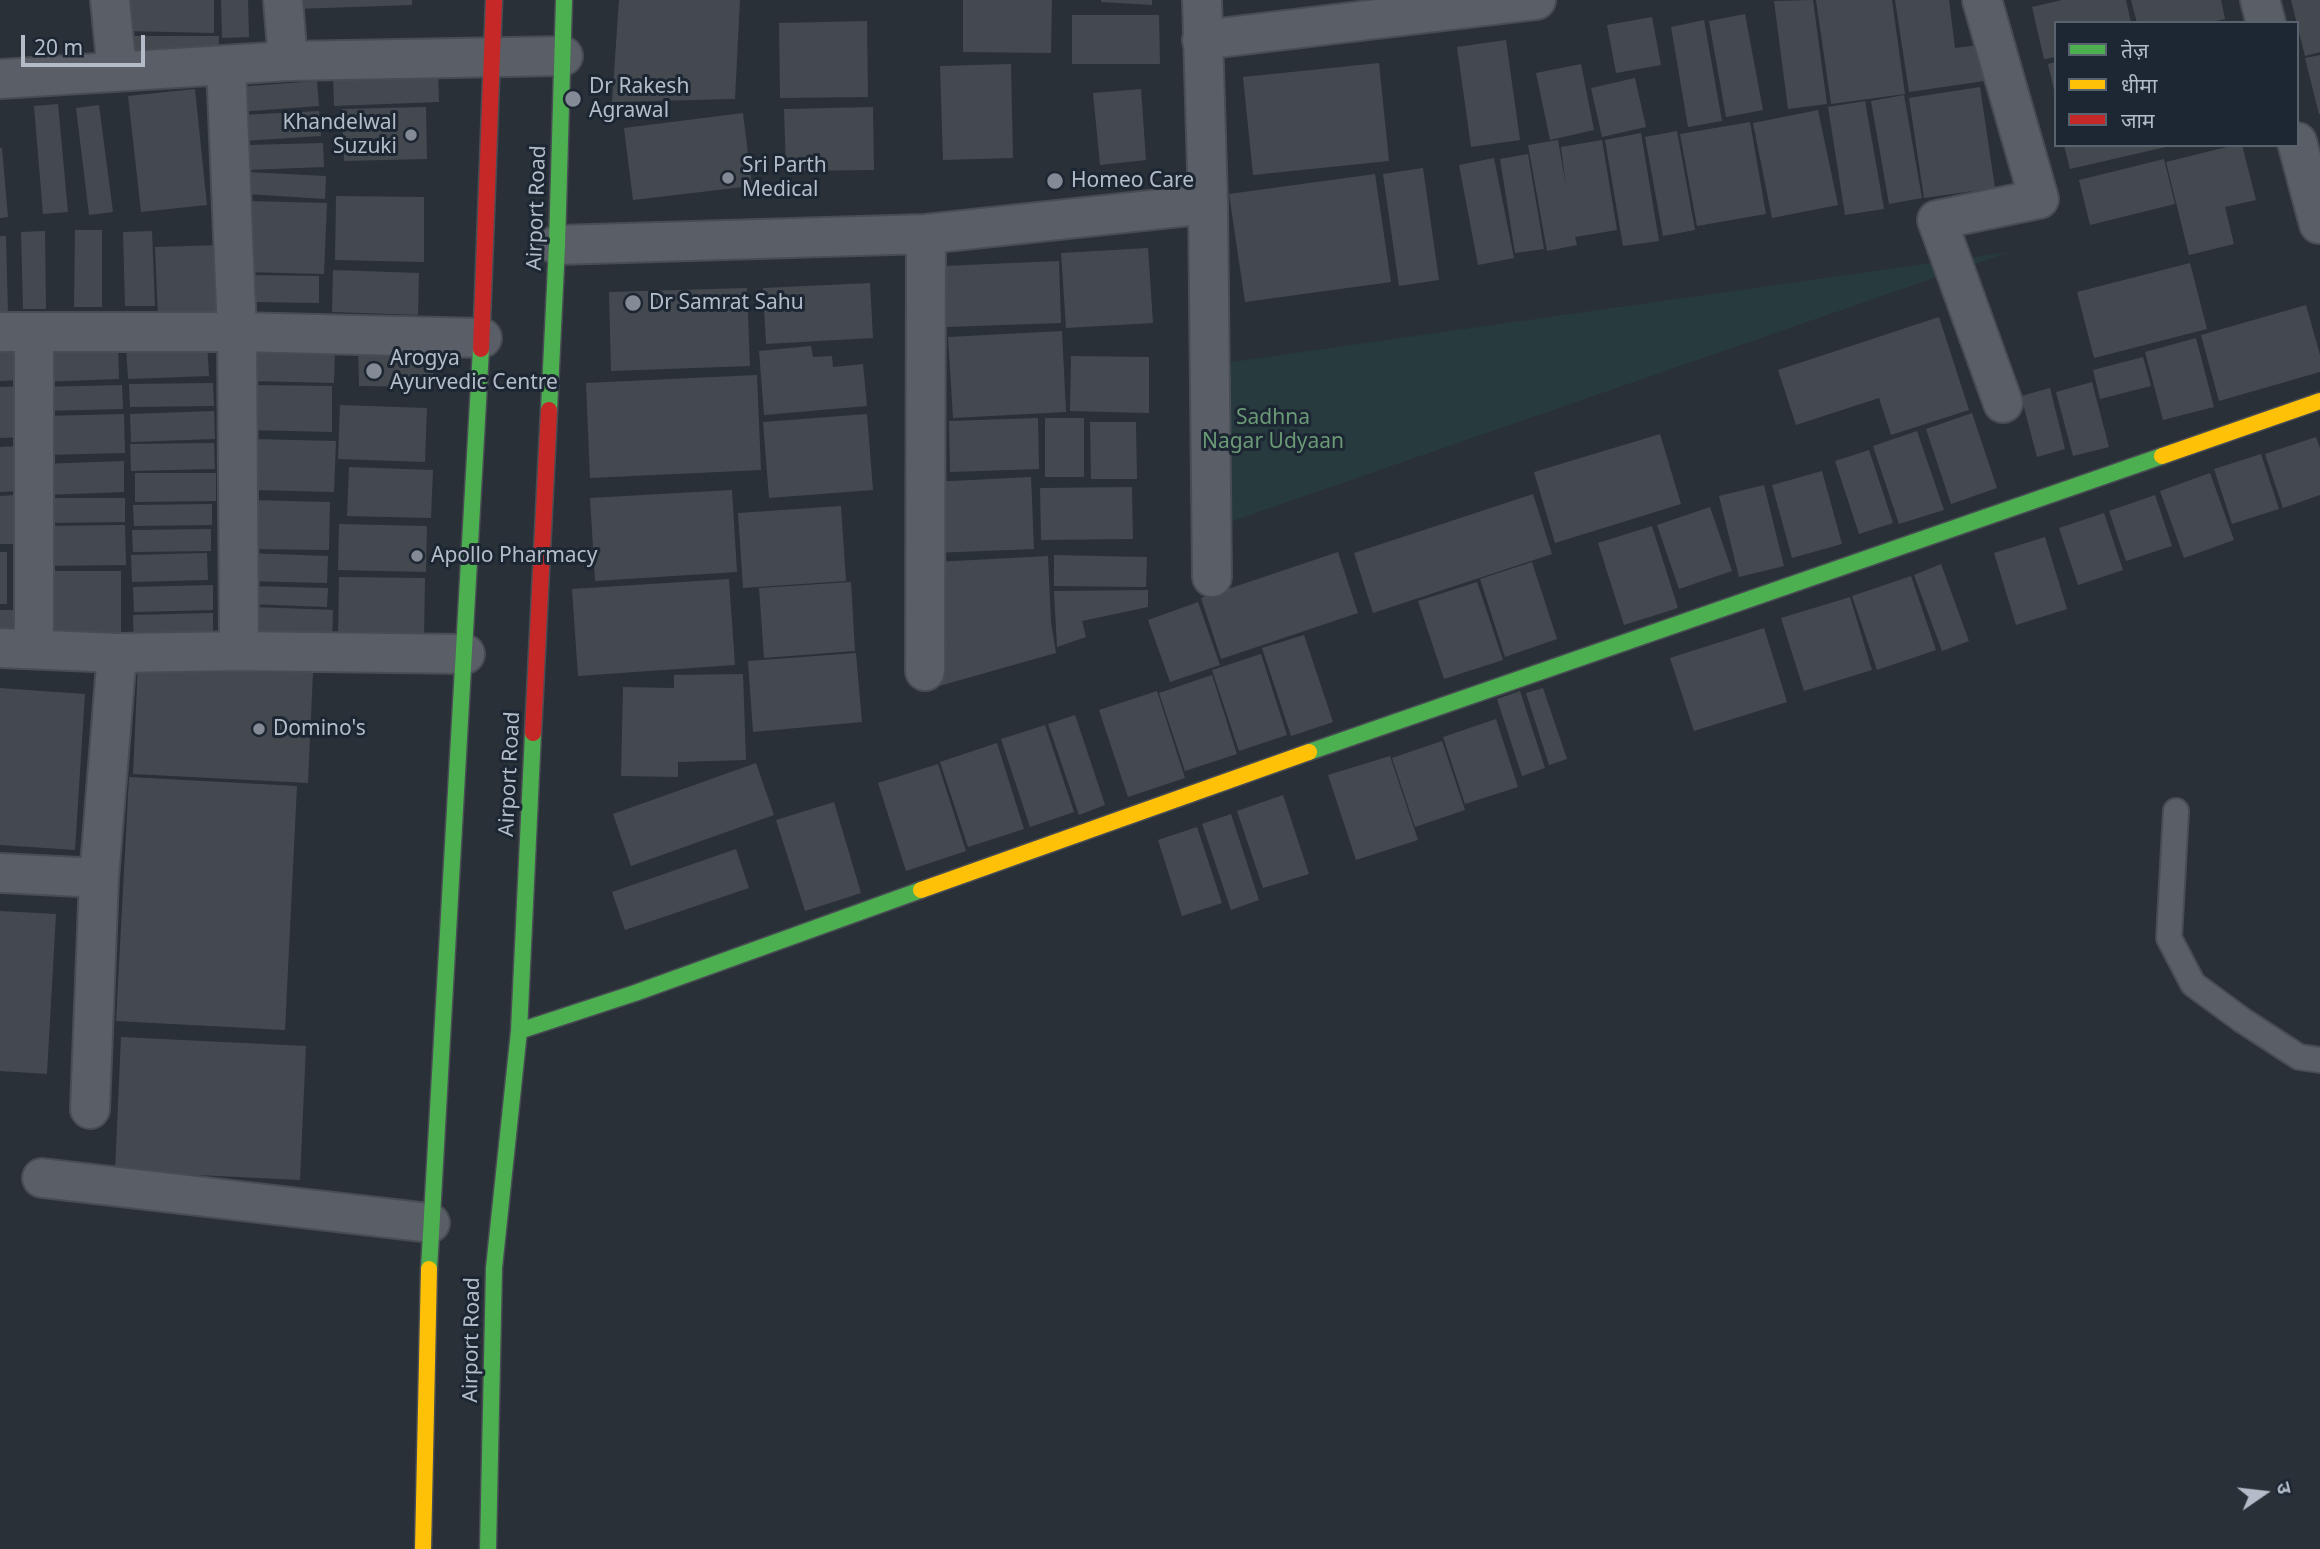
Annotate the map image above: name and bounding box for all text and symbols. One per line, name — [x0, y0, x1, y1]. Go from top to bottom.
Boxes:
scale bar — [24, 21, 149, 65]
legend — [2054, 21, 2299, 147]
text: 20 m — [34, 33, 83, 61]
text: तेज़ — [2121, 36, 2149, 64]
text: धीमा — [2121, 71, 2157, 99]
place label: Dr Rakesh Agrawal — [589, 74, 689, 124]
marker: Dr Rakesh Agrawal — [563, 89, 583, 109]
text: जाम — [2121, 106, 2155, 134]
place label: Khandelwal Suzuki — [282, 110, 397, 160]
marker: Khandelwal Suzuki — [403, 127, 419, 143]
street label: Airport Road — [522, 145, 552, 271]
place label: Sri Parth Medical — [742, 153, 827, 203]
place label: Homeo Care — [1071, 168, 1194, 194]
marker: Sri Parth Medical — [720, 170, 736, 186]
marker: Homeo Care — [1045, 171, 1065, 191]
place label: Dr Samrat Sahu — [649, 290, 804, 316]
marker: Dr Samrat Sahu — [623, 293, 643, 313]
place label: Arogya Ayurvedic Centre — [390, 346, 558, 396]
marker: Arogya Ayurvedic Centre — [364, 361, 384, 381]
park label: Sadhna Nagar Udyaan — [1202, 405, 1344, 455]
place label: Apollo Pharmacy — [431, 543, 597, 569]
marker: Apollo Pharmacy — [409, 548, 425, 564]
street label: Airport Road — [494, 711, 526, 837]
place label: Domino's — [273, 716, 366, 742]
marker: Domino's — [251, 721, 267, 737]
street label: Airport Road — [458, 1277, 486, 1403]
north arrow — [2229, 1458, 2299, 1528]
text: उ — [2270, 1479, 2298, 1496]

